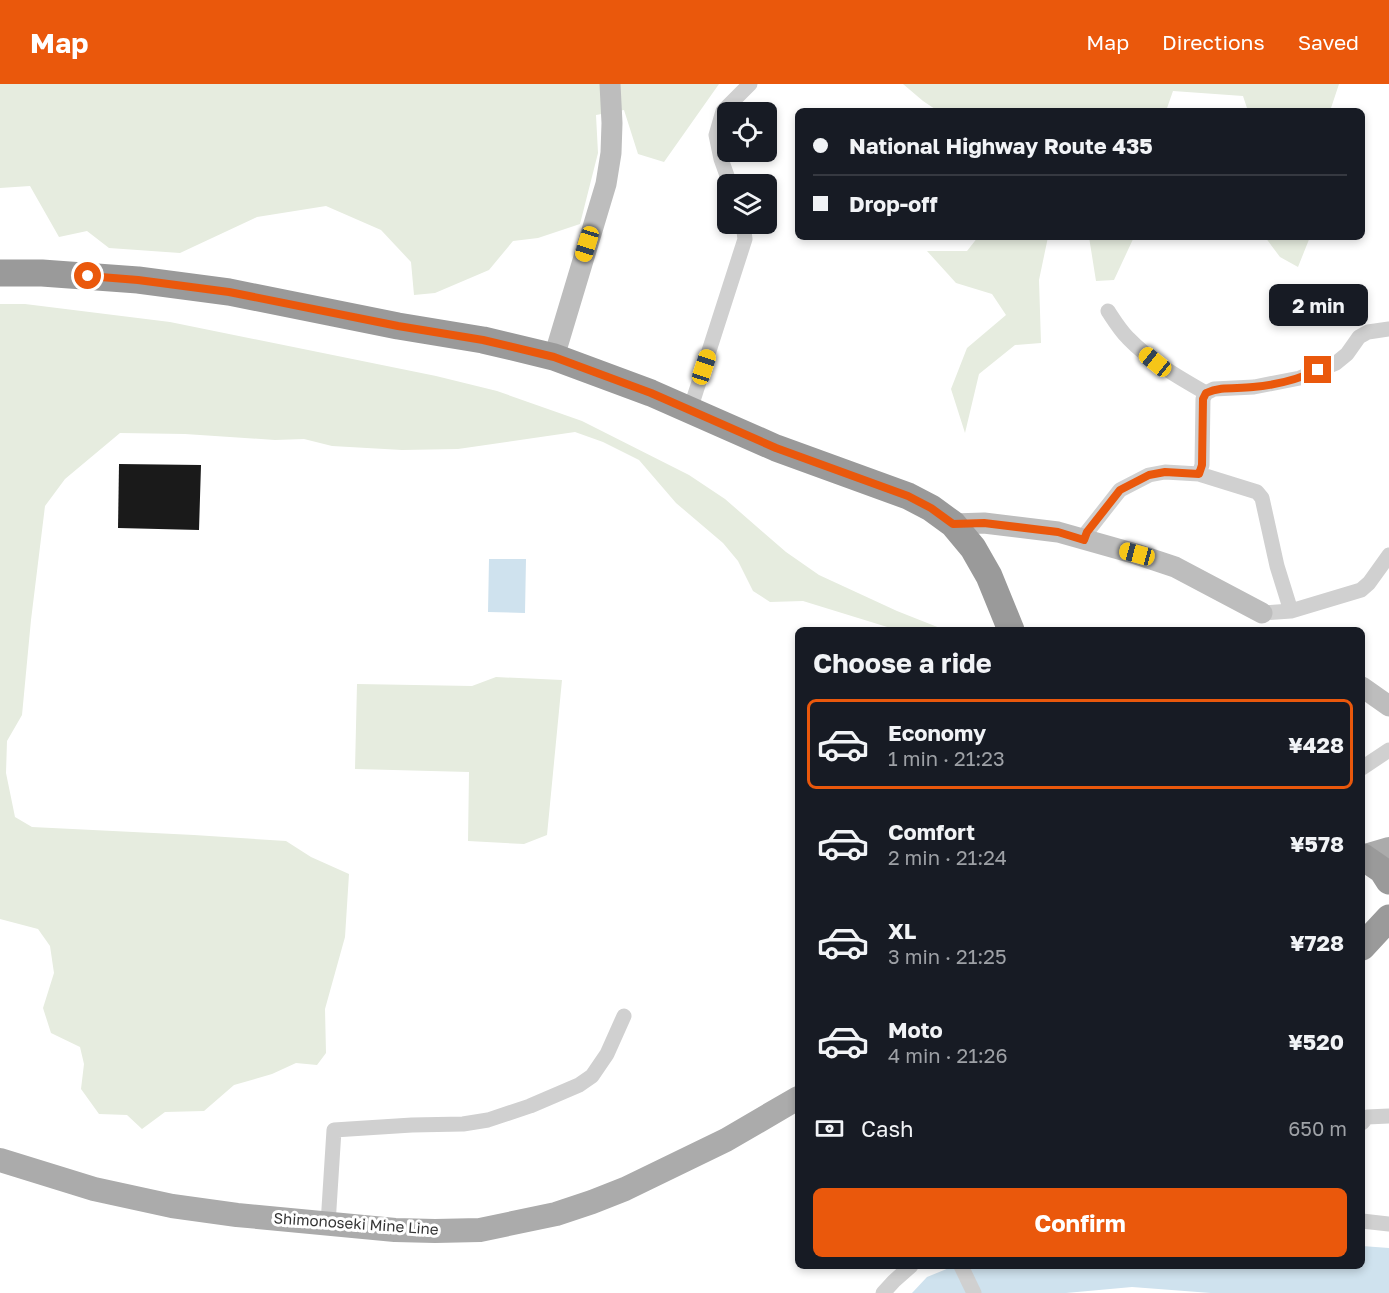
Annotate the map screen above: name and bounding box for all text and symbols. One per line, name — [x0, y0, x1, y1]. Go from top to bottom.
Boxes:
text: Map — [30, 26, 88, 59]
text: Map — [1086, 29, 1129, 55]
text: Directions — [1162, 29, 1265, 55]
text: Saved — [1298, 29, 1359, 55]
map controls — [717, 102, 777, 234]
button: locate — [717, 102, 777, 162]
text: National Highway Route 435 — [849, 132, 1153, 159]
button: layers — [717, 174, 777, 234]
text: Drop-off — [849, 190, 938, 217]
car — [573, 224, 601, 264]
route start — [74, 262, 101, 289]
callout: 2 min — [1268, 283, 1368, 325]
text: 2 min — [1292, 293, 1345, 317]
car — [1135, 344, 1175, 380]
car — [690, 347, 718, 387]
route end — [1304, 356, 1331, 383]
car — [1117, 541, 1157, 567]
text: Choose a ride — [813, 647, 992, 679]
icon: car — [816, 717, 870, 771]
text: Economy — [888, 719, 986, 746]
text: ¥428 — [1288, 731, 1344, 758]
text: 1 min · 21:23 — [888, 746, 1005, 770]
icon: car — [816, 816, 870, 870]
text: Comfort — [888, 818, 975, 845]
text: ¥578 — [1290, 830, 1344, 857]
text: 2 min · 21:24 — [888, 845, 1007, 869]
icon: car — [816, 915, 870, 969]
text: XL — [888, 917, 916, 944]
text: ¥728 — [1290, 929, 1344, 956]
text: 3 min · 21:25 — [888, 944, 1007, 968]
icon: car — [816, 1014, 870, 1068]
text: Moto — [888, 1016, 943, 1043]
text: ¥520 — [1288, 1028, 1344, 1055]
text: 4 min · 21:26 — [888, 1043, 1008, 1067]
icon: cash — [813, 1112, 846, 1145]
text: Cash — [861, 1115, 914, 1142]
text: 650 m — [1288, 1116, 1347, 1140]
button: Confirm — [813, 1188, 1347, 1257]
street label: Shimonoseki Mine Line — [273, 1208, 439, 1238]

